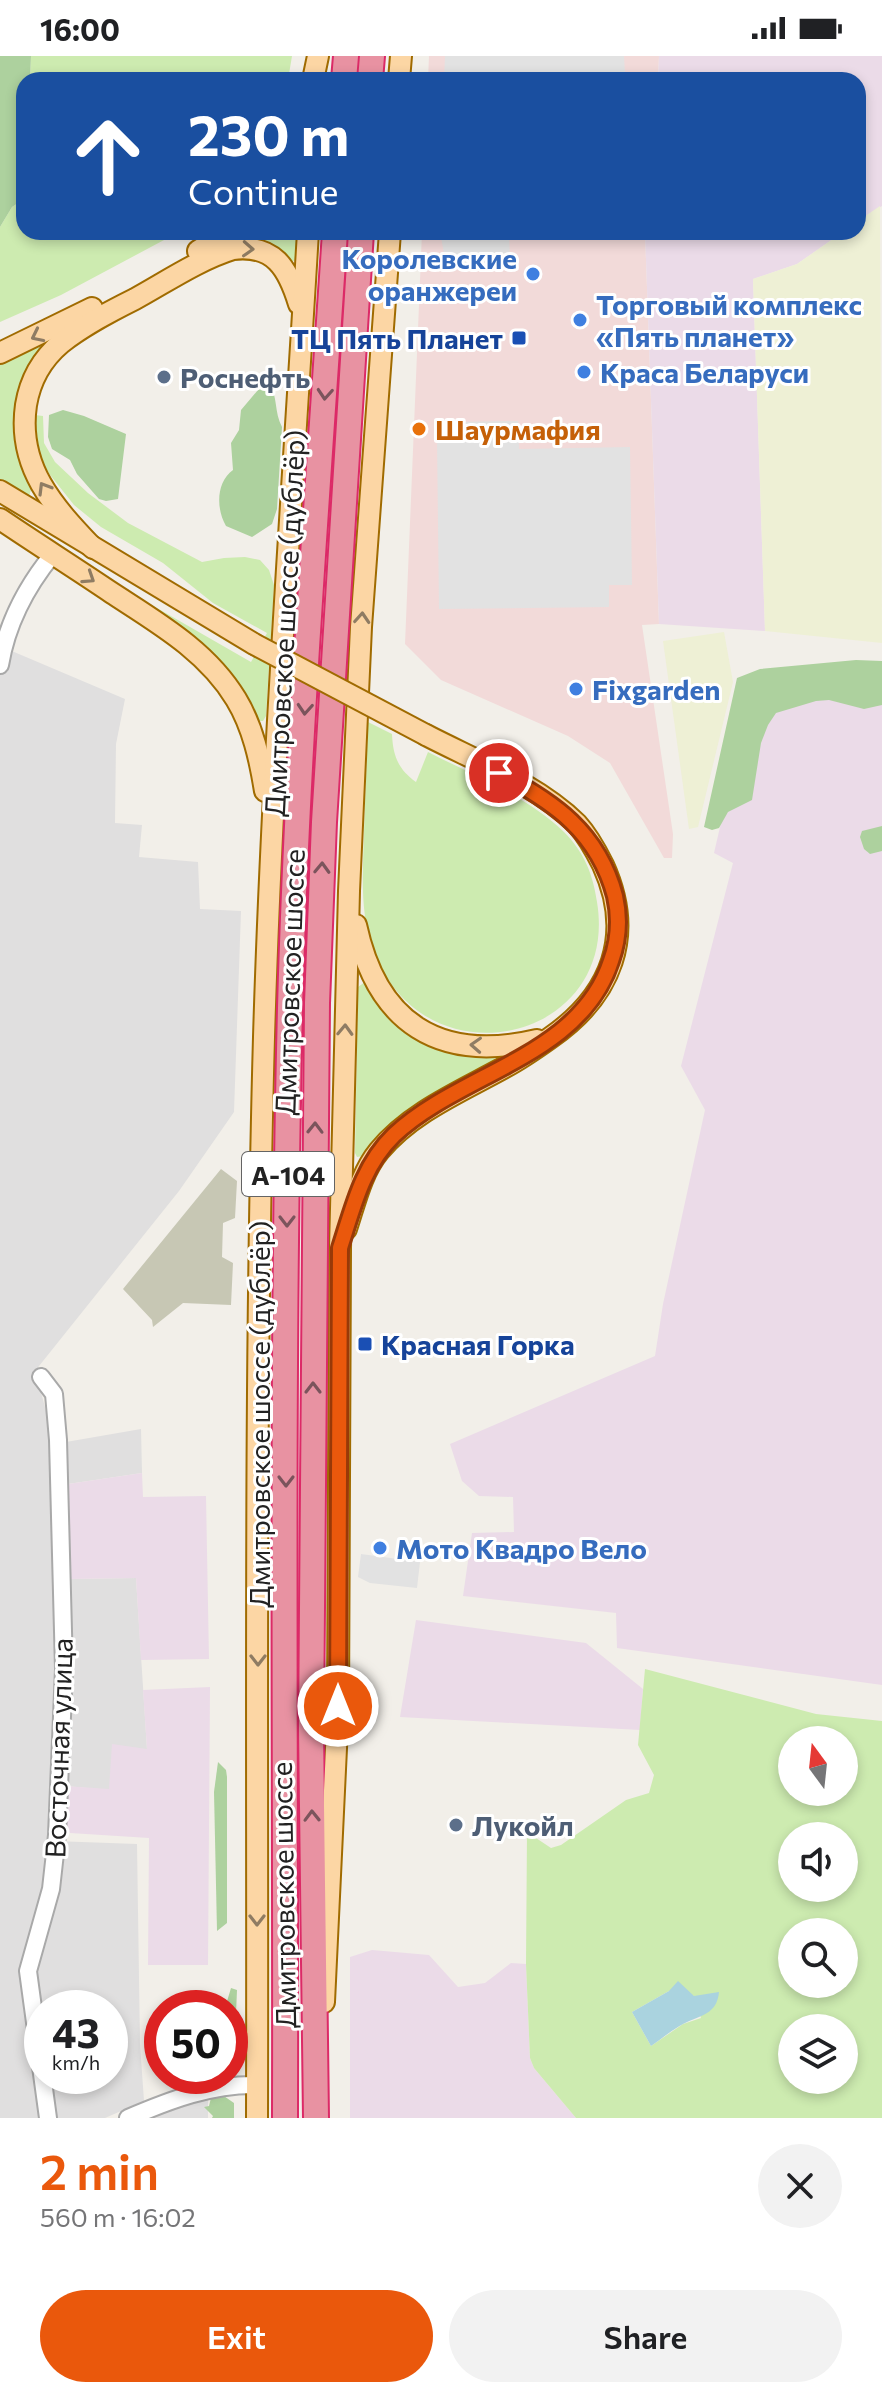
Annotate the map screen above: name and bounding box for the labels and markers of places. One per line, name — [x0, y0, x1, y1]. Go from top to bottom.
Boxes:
place label: Королевские оранжереи — [341, 241, 517, 307]
marker: Королевские оранжереи — [524, 265, 542, 283]
place label: Торговый комплекс «Пять планет» — [596, 287, 862, 353]
marker: Торговый комплекс «Пять планет» — [571, 311, 589, 329]
place label: ТЦ Пять Планет — [291, 321, 503, 355]
marker: ТЦ Пять Планет — [510, 329, 528, 347]
place label: Краса Беларуси — [600, 355, 809, 389]
place label: Роснефть — [180, 360, 310, 394]
marker: Краса Беларуси — [575, 363, 593, 381]
marker: Роснефть — [155, 368, 173, 386]
place label: Шаурмафия — [435, 412, 601, 446]
marker: Шаурмафия — [410, 420, 428, 438]
place label: Fixgarden — [592, 672, 720, 706]
marker: Fixgarden — [567, 680, 585, 698]
pin — [465, 739, 533, 807]
place label: Красная Горка — [381, 1327, 575, 1361]
marker: Красная Горка — [356, 1335, 374, 1353]
place label: Мото Квадро Вело — [396, 1531, 647, 1565]
marker: Мото Квадро Вело — [371, 1539, 389, 1557]
place label: Лукойл — [472, 1808, 574, 1842]
marker: Лукойл — [447, 1816, 465, 1834]

